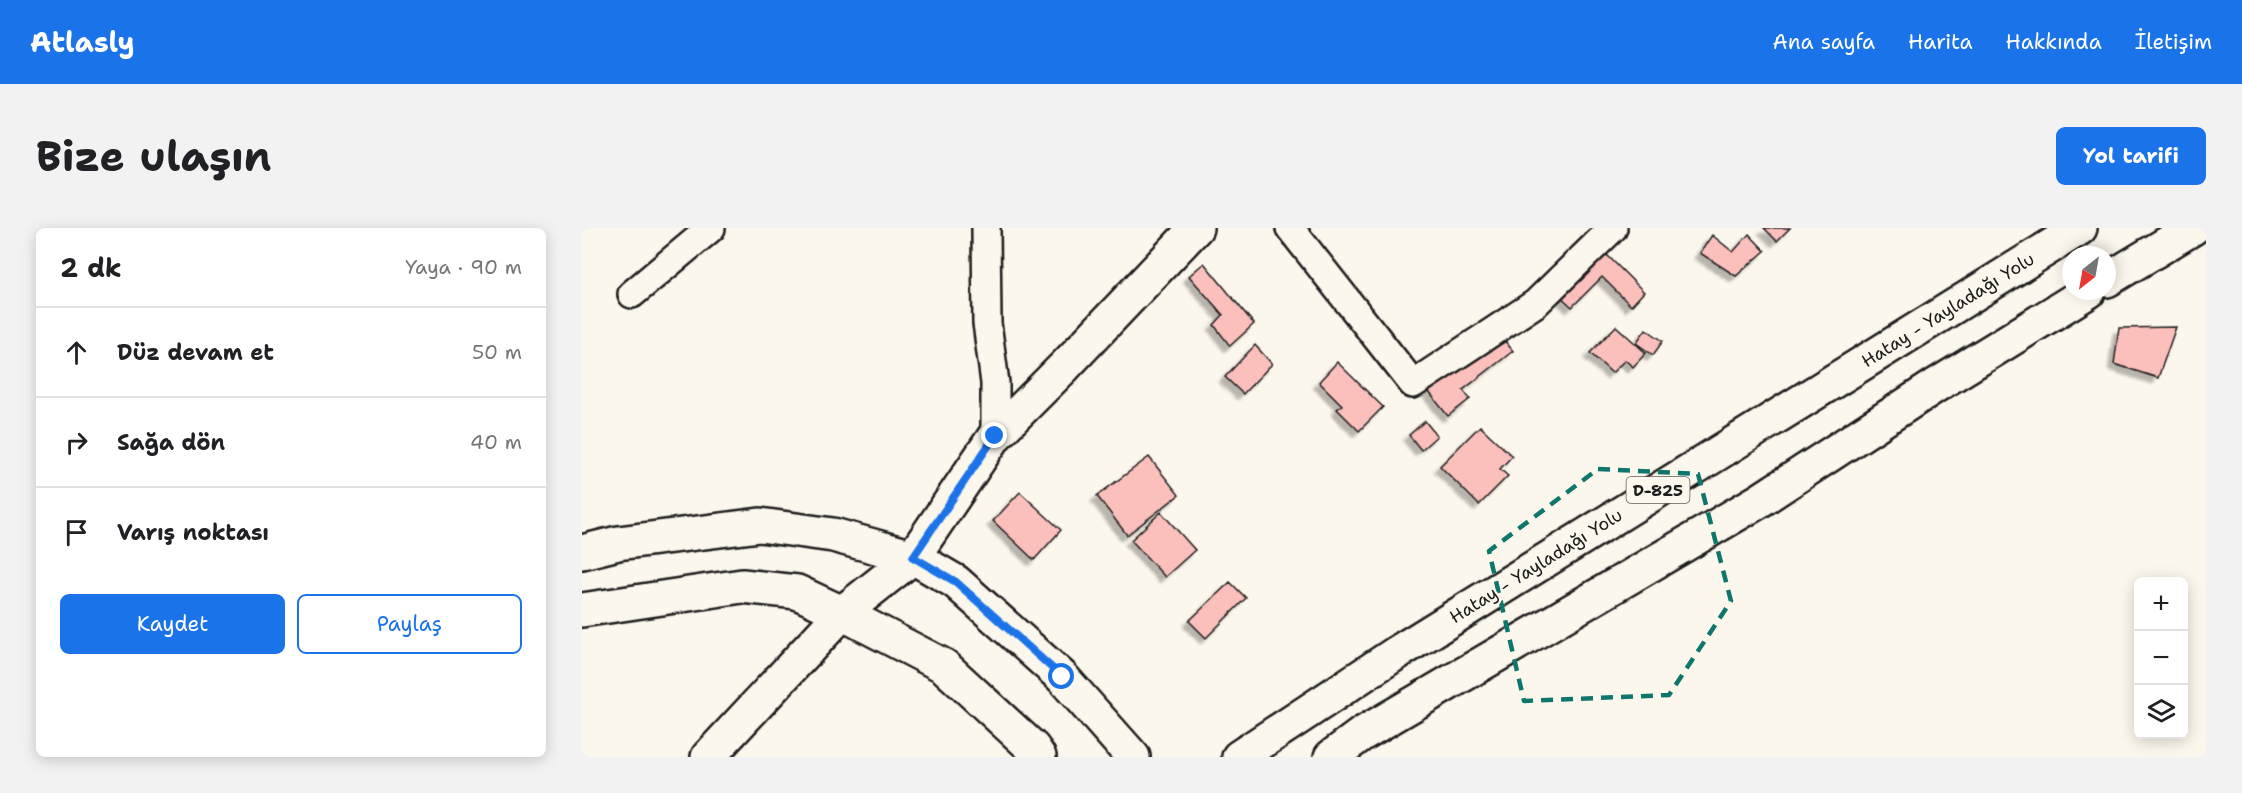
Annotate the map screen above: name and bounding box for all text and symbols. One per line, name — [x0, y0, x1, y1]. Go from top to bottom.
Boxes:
text: Atlasly — [30, 23, 135, 61]
text: Ana sayfa — [1773, 28, 1875, 56]
text: Harita — [1908, 28, 1973, 56]
text: Hakkında — [2006, 28, 2102, 56]
text: İletişim — [2135, 28, 2212, 56]
button: Yol tarifi — [2056, 127, 2206, 185]
text: Bize ulaşın — [36, 128, 271, 184]
north arrow — [2062, 246, 2116, 300]
street label: Hatay - Yayladağı Yolu — [1857, 247, 2039, 373]
text: 2 dk — [60, 250, 122, 285]
text: Yaya · 90 m — [405, 254, 522, 280]
icon: ahead — [60, 336, 93, 369]
text: Düz devam et — [117, 338, 274, 367]
text: 50 m — [472, 339, 522, 365]
route end — [981, 422, 1007, 448]
icon: right — [60, 426, 93, 459]
text: Sağa dön — [117, 428, 225, 457]
text: 40 m — [470, 429, 522, 455]
road number: D-825 — [1626, 477, 1690, 503]
street label: Hatay - Yayladağı Yolu — [1445, 503, 1627, 629]
icon: arrive — [60, 516, 93, 549]
text: Varış noktası — [117, 518, 269, 547]
map controls — [2134, 577, 2188, 739]
button: + — [2134, 577, 2188, 631]
button: Kaydet — [60, 594, 285, 654]
button: Paylaş — [297, 594, 522, 654]
button: − — [2134, 631, 2188, 685]
route start — [1048, 663, 1074, 689]
button: layers — [2134, 685, 2188, 739]

